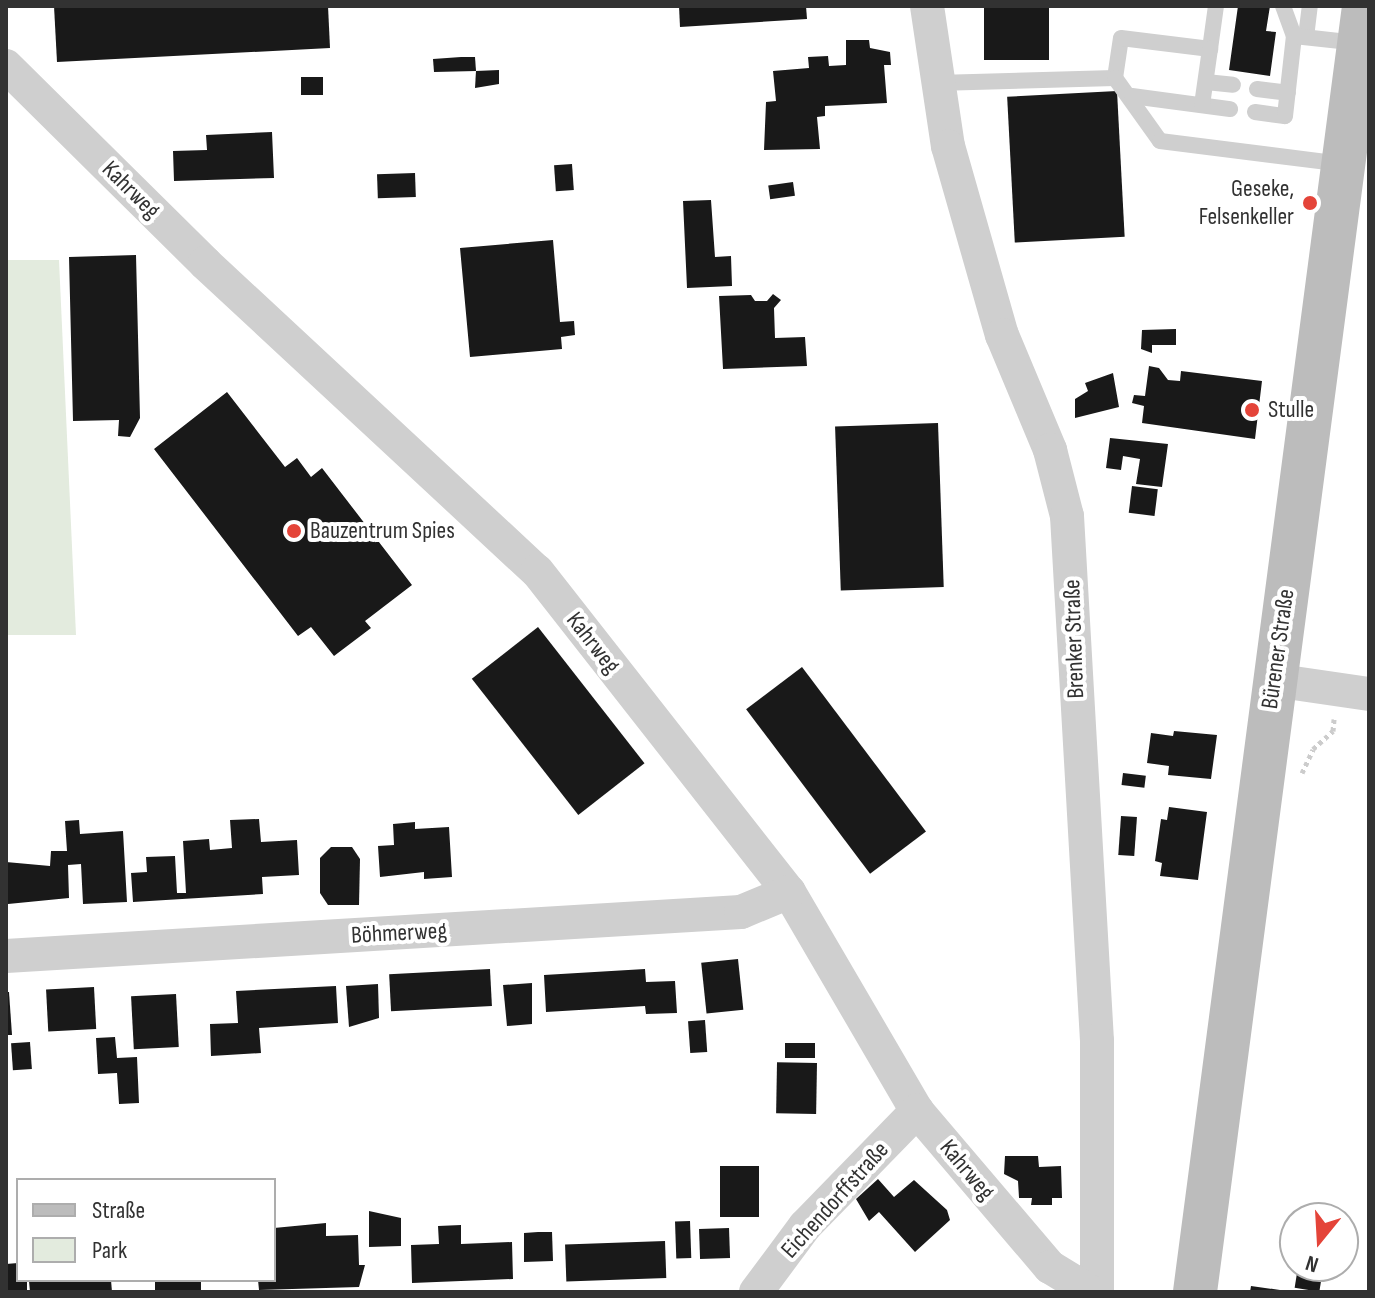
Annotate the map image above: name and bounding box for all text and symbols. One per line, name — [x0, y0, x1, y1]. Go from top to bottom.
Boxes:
street label: Kahrweg — [96, 155, 166, 225]
place label: Geseke, Felsenkeller — [1199, 175, 1294, 231]
marker: Geseke, Felsenkeller — [1301, 194, 1319, 212]
place label: Stulle — [1268, 396, 1314, 424]
marker: Stulle — [1243, 401, 1261, 419]
place label: Bauzentrum Spies — [310, 517, 455, 545]
marker: Bauzentrum Spies — [285, 522, 303, 540]
street label: Brenker Straße — [1058, 579, 1090, 699]
street label: Bürener Straße — [1255, 587, 1301, 711]
street label: Kahrweg — [560, 607, 626, 679]
street label: Böhmerweg — [350, 916, 448, 950]
street label: Kahrweg — [933, 1134, 1001, 1206]
street label: Eichendorffstraße — [775, 1136, 895, 1264]
legend — [16, 1178, 276, 1282]
text: Straße — [92, 1196, 145, 1225]
north arrow — [1279, 1202, 1359, 1282]
text: Park — [92, 1236, 127, 1265]
text: N — [1302, 1249, 1322, 1278]

